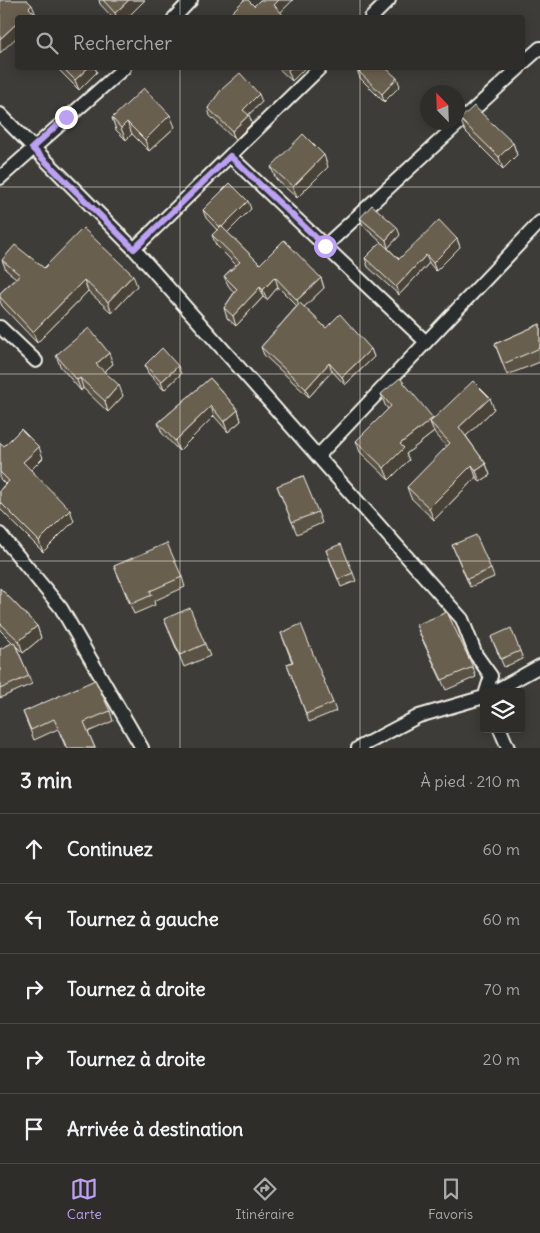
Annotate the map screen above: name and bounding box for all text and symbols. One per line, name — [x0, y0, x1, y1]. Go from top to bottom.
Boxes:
search box — [15, 15, 525, 70]
icon: search — [33, 29, 61, 57]
text: Rechercher — [73, 31, 172, 55]
north arrow — [420, 85, 465, 130]
route end — [55, 106, 78, 129]
route start — [314, 235, 337, 258]
map controls — [480, 688, 525, 733]
button: layers — [480, 688, 525, 733]
text: 3 min — [20, 767, 72, 794]
text: À pied · 210 m — [421, 771, 520, 791]
icon: ahead — [20, 835, 48, 863]
text: Continuez — [67, 837, 153, 861]
text: 60 m — [482, 839, 520, 859]
icon: left — [20, 905, 48, 933]
text: Tournez à gauche — [67, 907, 219, 931]
text: 60 m — [482, 909, 520, 929]
icon: right — [20, 975, 48, 1003]
text: Tournez à droite — [67, 977, 206, 1001]
text: 70 m — [484, 979, 520, 999]
icon: right — [20, 1045, 48, 1073]
text: Tournez à droite — [67, 1047, 206, 1071]
text: 20 m — [483, 1049, 520, 1069]
icon: arrive — [20, 1115, 48, 1143]
text: Arrivée à destination — [67, 1117, 243, 1141]
tab: Carte — [67, 1175, 102, 1223]
tab: Itinéraire — [235, 1175, 294, 1223]
tab: Favoris — [428, 1175, 473, 1223]

